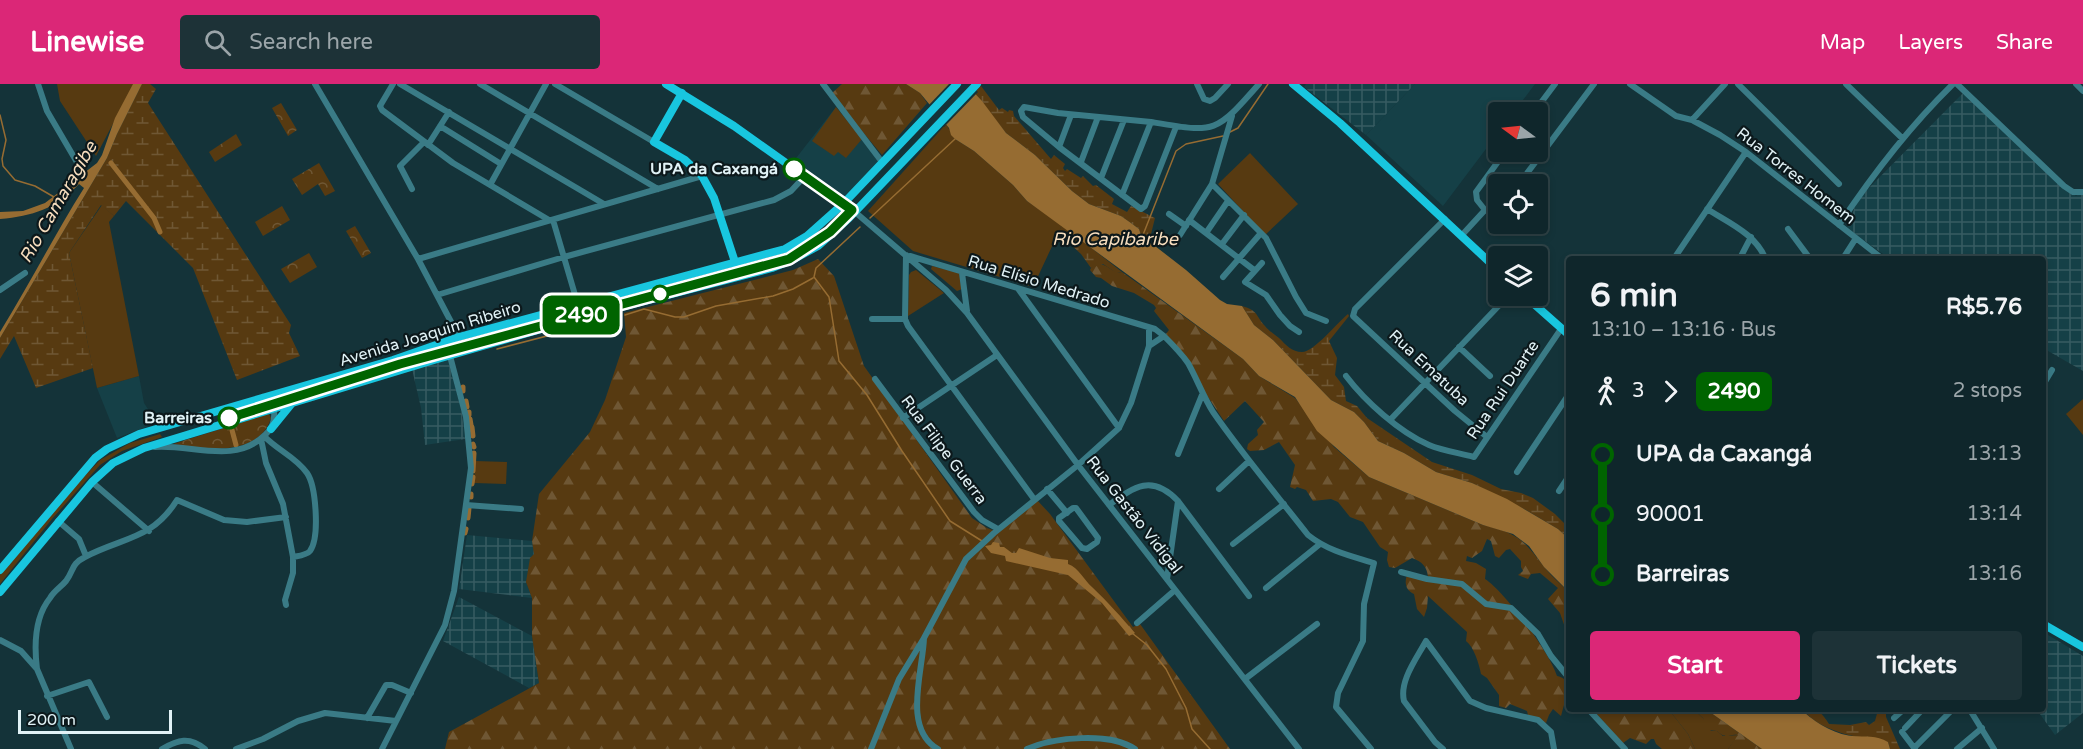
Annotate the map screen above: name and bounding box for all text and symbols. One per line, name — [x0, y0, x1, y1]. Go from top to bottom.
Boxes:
search box — [180, 15, 600, 69]
text: Linewise — [30, 25, 144, 59]
icon: search — [201, 26, 234, 59]
text: Search here — [249, 29, 373, 55]
text: Map — [1820, 30, 1865, 55]
text: Layers — [1898, 30, 1963, 55]
text: Share — [1996, 30, 2053, 55]
north arrow — [1488, 102, 1548, 162]
map controls — [1488, 102, 1548, 306]
street label: Rua Torres Homem — [1732, 123, 1860, 229]
water label: Rio Camaragibe — [14, 137, 102, 267]
marker: UPA da Caxangá — [783, 158, 805, 180]
place label: UPA da Caxangá — [650, 159, 778, 179]
button: locate — [1488, 174, 1548, 234]
water label: Rio Capibaribe — [1052, 228, 1179, 250]
button: layers — [1488, 246, 1548, 306]
street label: Rua Elísio Medrado — [966, 251, 1112, 313]
text: 6 min — [1590, 276, 1678, 315]
unlabelled marker — [651, 285, 669, 303]
text: R$5.76 — [1946, 294, 2022, 320]
line badge: 2490 — [539, 296, 623, 334]
street label: Avenida Joaquim Ribeiro — [337, 297, 523, 371]
text: 2490 — [555, 303, 607, 328]
text: 13:10 – 13:16 · Bus — [1590, 318, 1776, 342]
street label: Rua Ematuba — [1385, 326, 1473, 410]
street label: Rua Rui Duarte — [1462, 337, 1544, 443]
icon: walk — [1590, 375, 1623, 408]
icon: forward — [1654, 375, 1687, 408]
text: 3 — [1632, 379, 1645, 403]
text: 2490 — [1708, 379, 1760, 404]
text: 2 stops — [1953, 379, 2022, 403]
street label: Rua Filipe Guerra — [897, 392, 991, 508]
marker: Barreiras — [218, 407, 240, 429]
place label: Barreiras — [144, 408, 212, 428]
text: UPA da Caxangá — [1636, 441, 1812, 467]
text: 13:13 — [1967, 442, 2022, 466]
street label: Rua Gastão Vidigal — [1082, 452, 1186, 578]
text: 90001 — [1636, 501, 1705, 527]
text: 13:14 — [1967, 502, 2022, 526]
text: Barreiras — [1636, 561, 1729, 587]
text: 13:16 — [1967, 562, 2022, 586]
button: Start — [1590, 631, 1800, 700]
button: Tickets — [1812, 631, 2022, 700]
scale bar — [18, 707, 172, 734]
text: 200 m — [27, 710, 76, 730]

